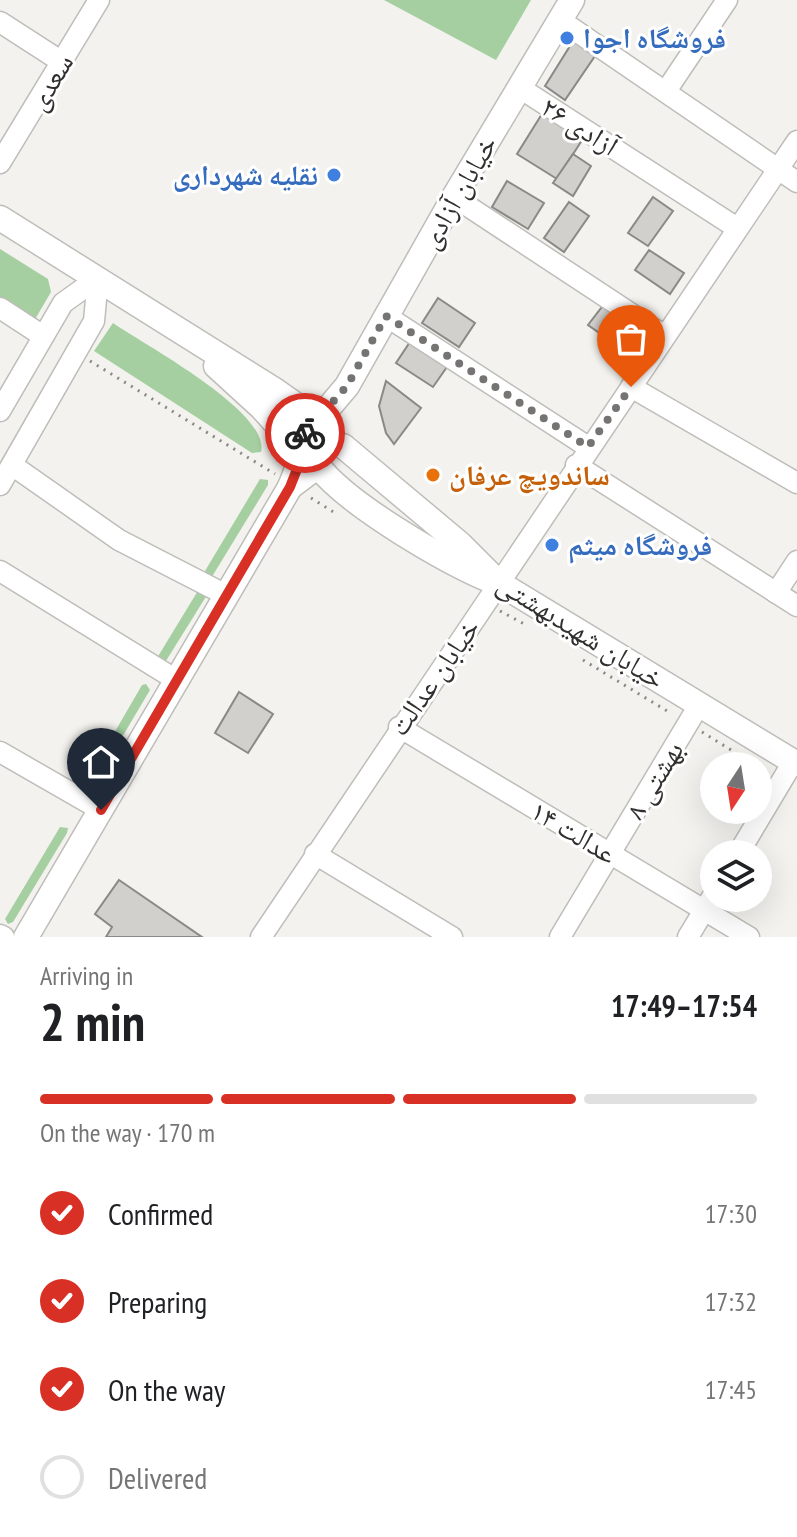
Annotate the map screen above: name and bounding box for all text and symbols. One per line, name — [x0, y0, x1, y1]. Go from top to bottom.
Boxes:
place label: فروشگاه اجوا — [583, 19, 726, 56]
marker: فروشگاه اجوا — [558, 29, 576, 47]
street label: سعدی — [18, 46, 81, 117]
street label: آزادی ۲۶ — [535, 88, 626, 164]
street label: خیابان آزادی — [410, 128, 505, 255]
place label: نقلیه شهرداری — [173, 156, 318, 193]
marker: نقلیه شهرداری — [325, 166, 343, 184]
pin — [597, 305, 665, 387]
icon: bag — [609, 317, 653, 361]
courier — [265, 393, 345, 473]
icon: bike — [283, 411, 327, 455]
place label: ساندویچ عرفان — [449, 456, 610, 494]
marker: ساندویچ عرفان — [424, 466, 442, 484]
place label: فروشگاه میثم — [568, 526, 712, 564]
marker: فروشگاه میثم — [543, 536, 561, 554]
street label: خیابان شهیدبهشتی — [491, 564, 672, 697]
street label: خیابان عدالت — [380, 611, 487, 743]
pin — [67, 728, 135, 810]
street label: بهشتی ۸ — [616, 734, 691, 826]
icon: home — [79, 740, 123, 784]
north arrow — [700, 752, 772, 824]
map controls — [700, 752, 772, 912]
street label: عدالت ۱۴ — [524, 792, 624, 872]
button: layers — [700, 840, 772, 912]
text: Arriving in — [40, 959, 133, 992]
text: 17:49–17:54 — [611, 986, 757, 1025]
text: 2 min — [40, 988, 145, 1055]
text: On the way · 170 m — [40, 1116, 215, 1149]
icon: check — [40, 1191, 84, 1235]
text: Confirmed — [108, 1194, 213, 1233]
text: 17:30 — [705, 1197, 757, 1230]
icon: check — [40, 1279, 84, 1323]
text: Preparing — [108, 1282, 207, 1321]
text: 17:32 — [705, 1285, 757, 1318]
icon: check — [40, 1367, 84, 1411]
text: On the way — [108, 1370, 225, 1409]
text: 17:45 — [705, 1373, 757, 1406]
text: Delivered — [108, 1458, 207, 1497]

